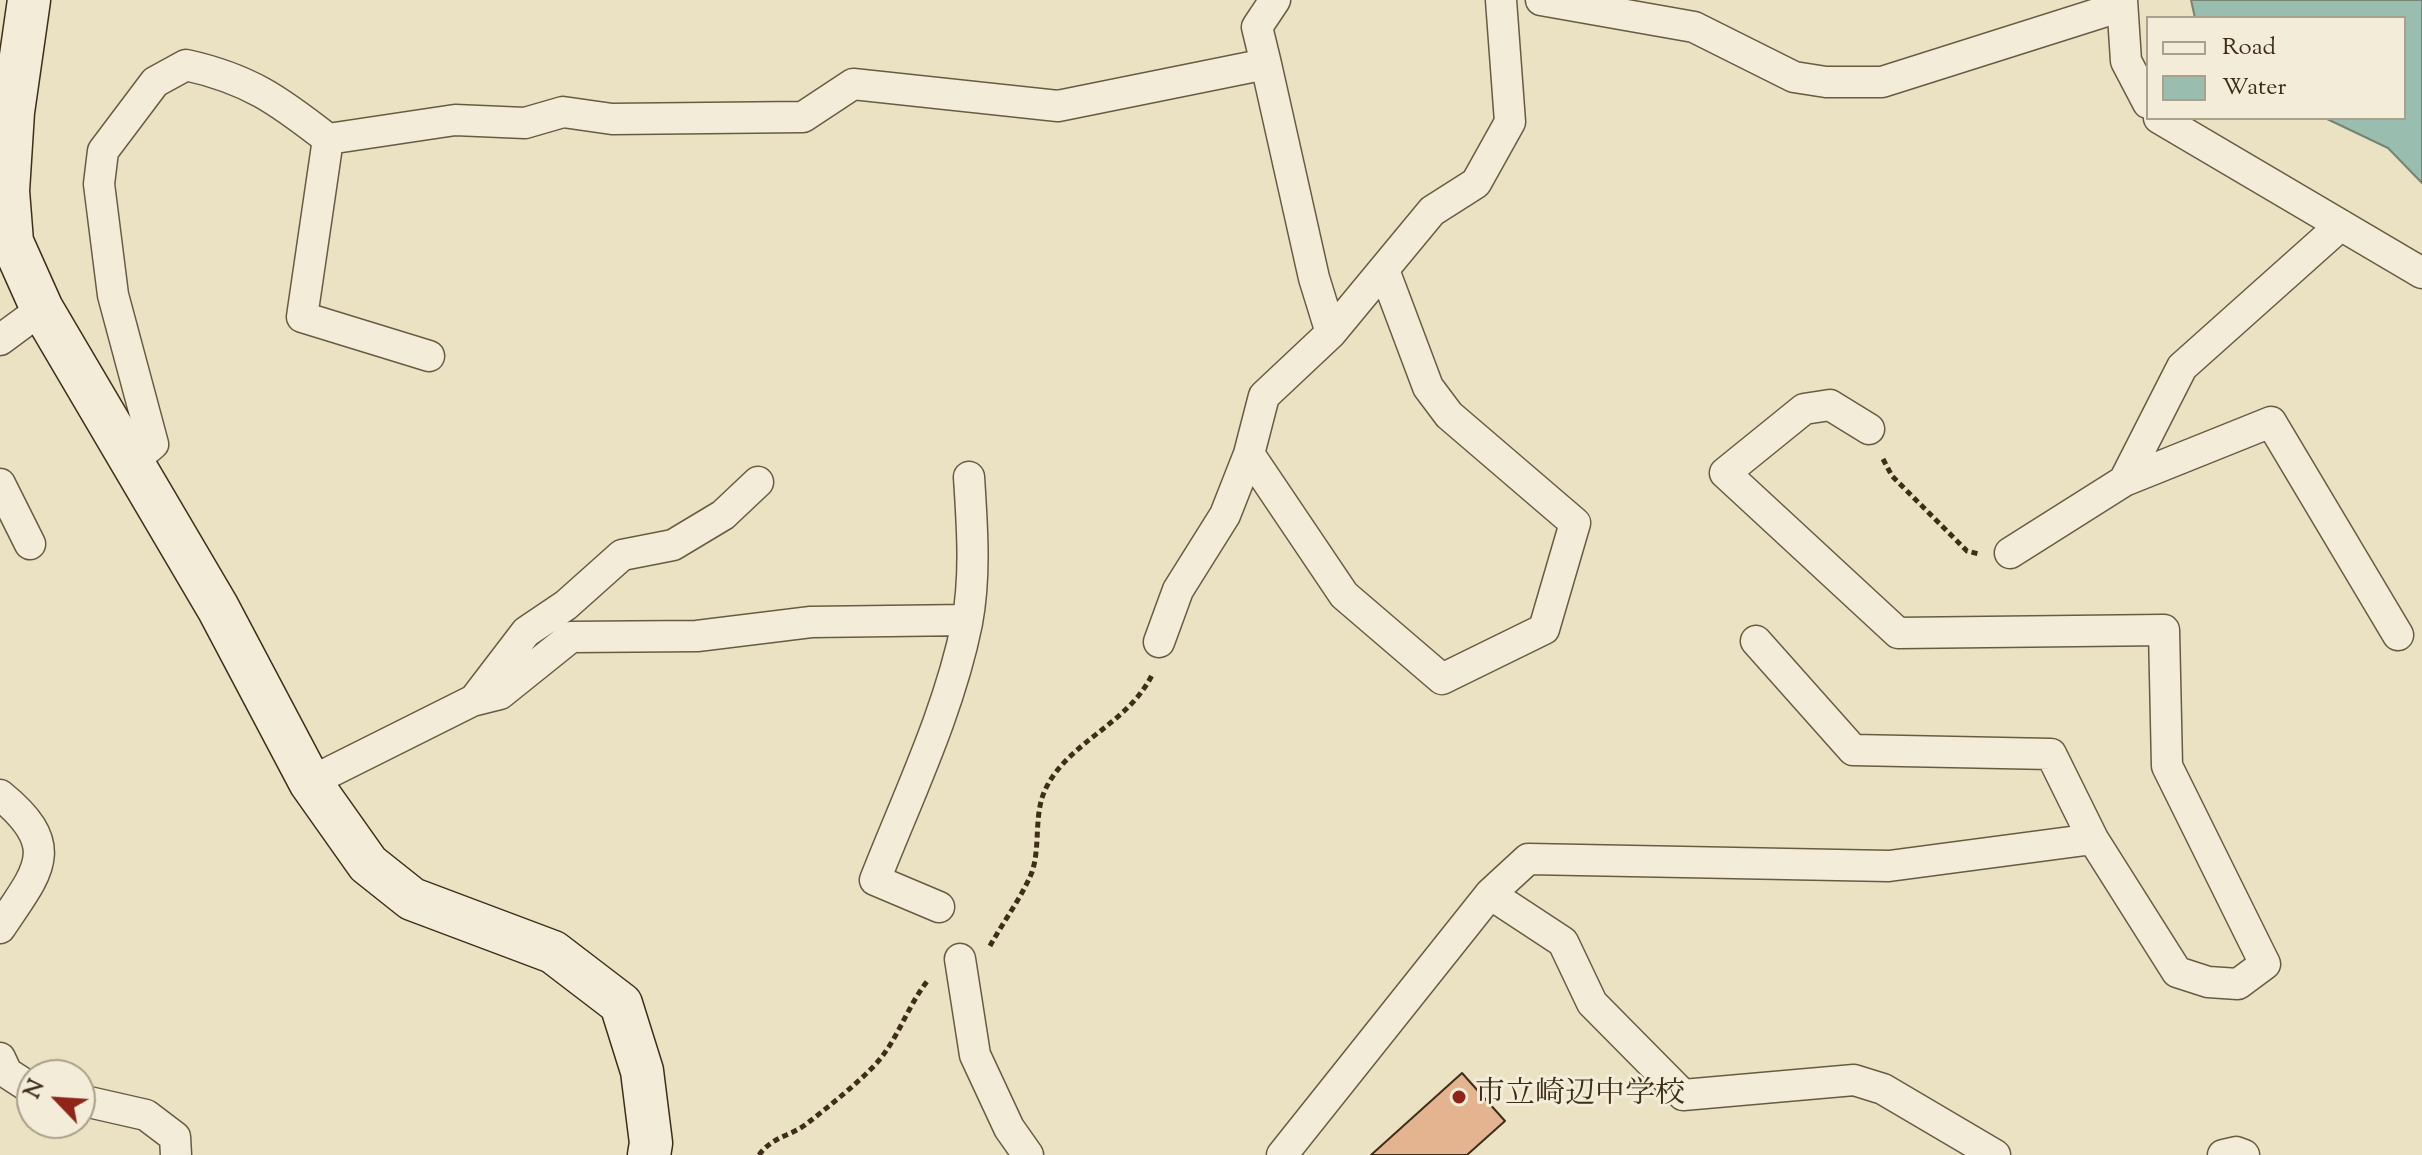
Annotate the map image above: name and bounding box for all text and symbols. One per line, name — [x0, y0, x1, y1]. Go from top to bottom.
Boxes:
legend — [2146, 16, 2406, 120]
text: Road — [2222, 31, 2276, 65]
text: Water — [2222, 71, 2286, 105]
north arrow — [16, 1059, 96, 1139]
text: N — [18, 1075, 54, 1104]
place label: 市立崎辺中学校 — [1475, 1079, 1685, 1115]
marker: 市立崎辺中学校 — [1450, 1088, 1468, 1106]

